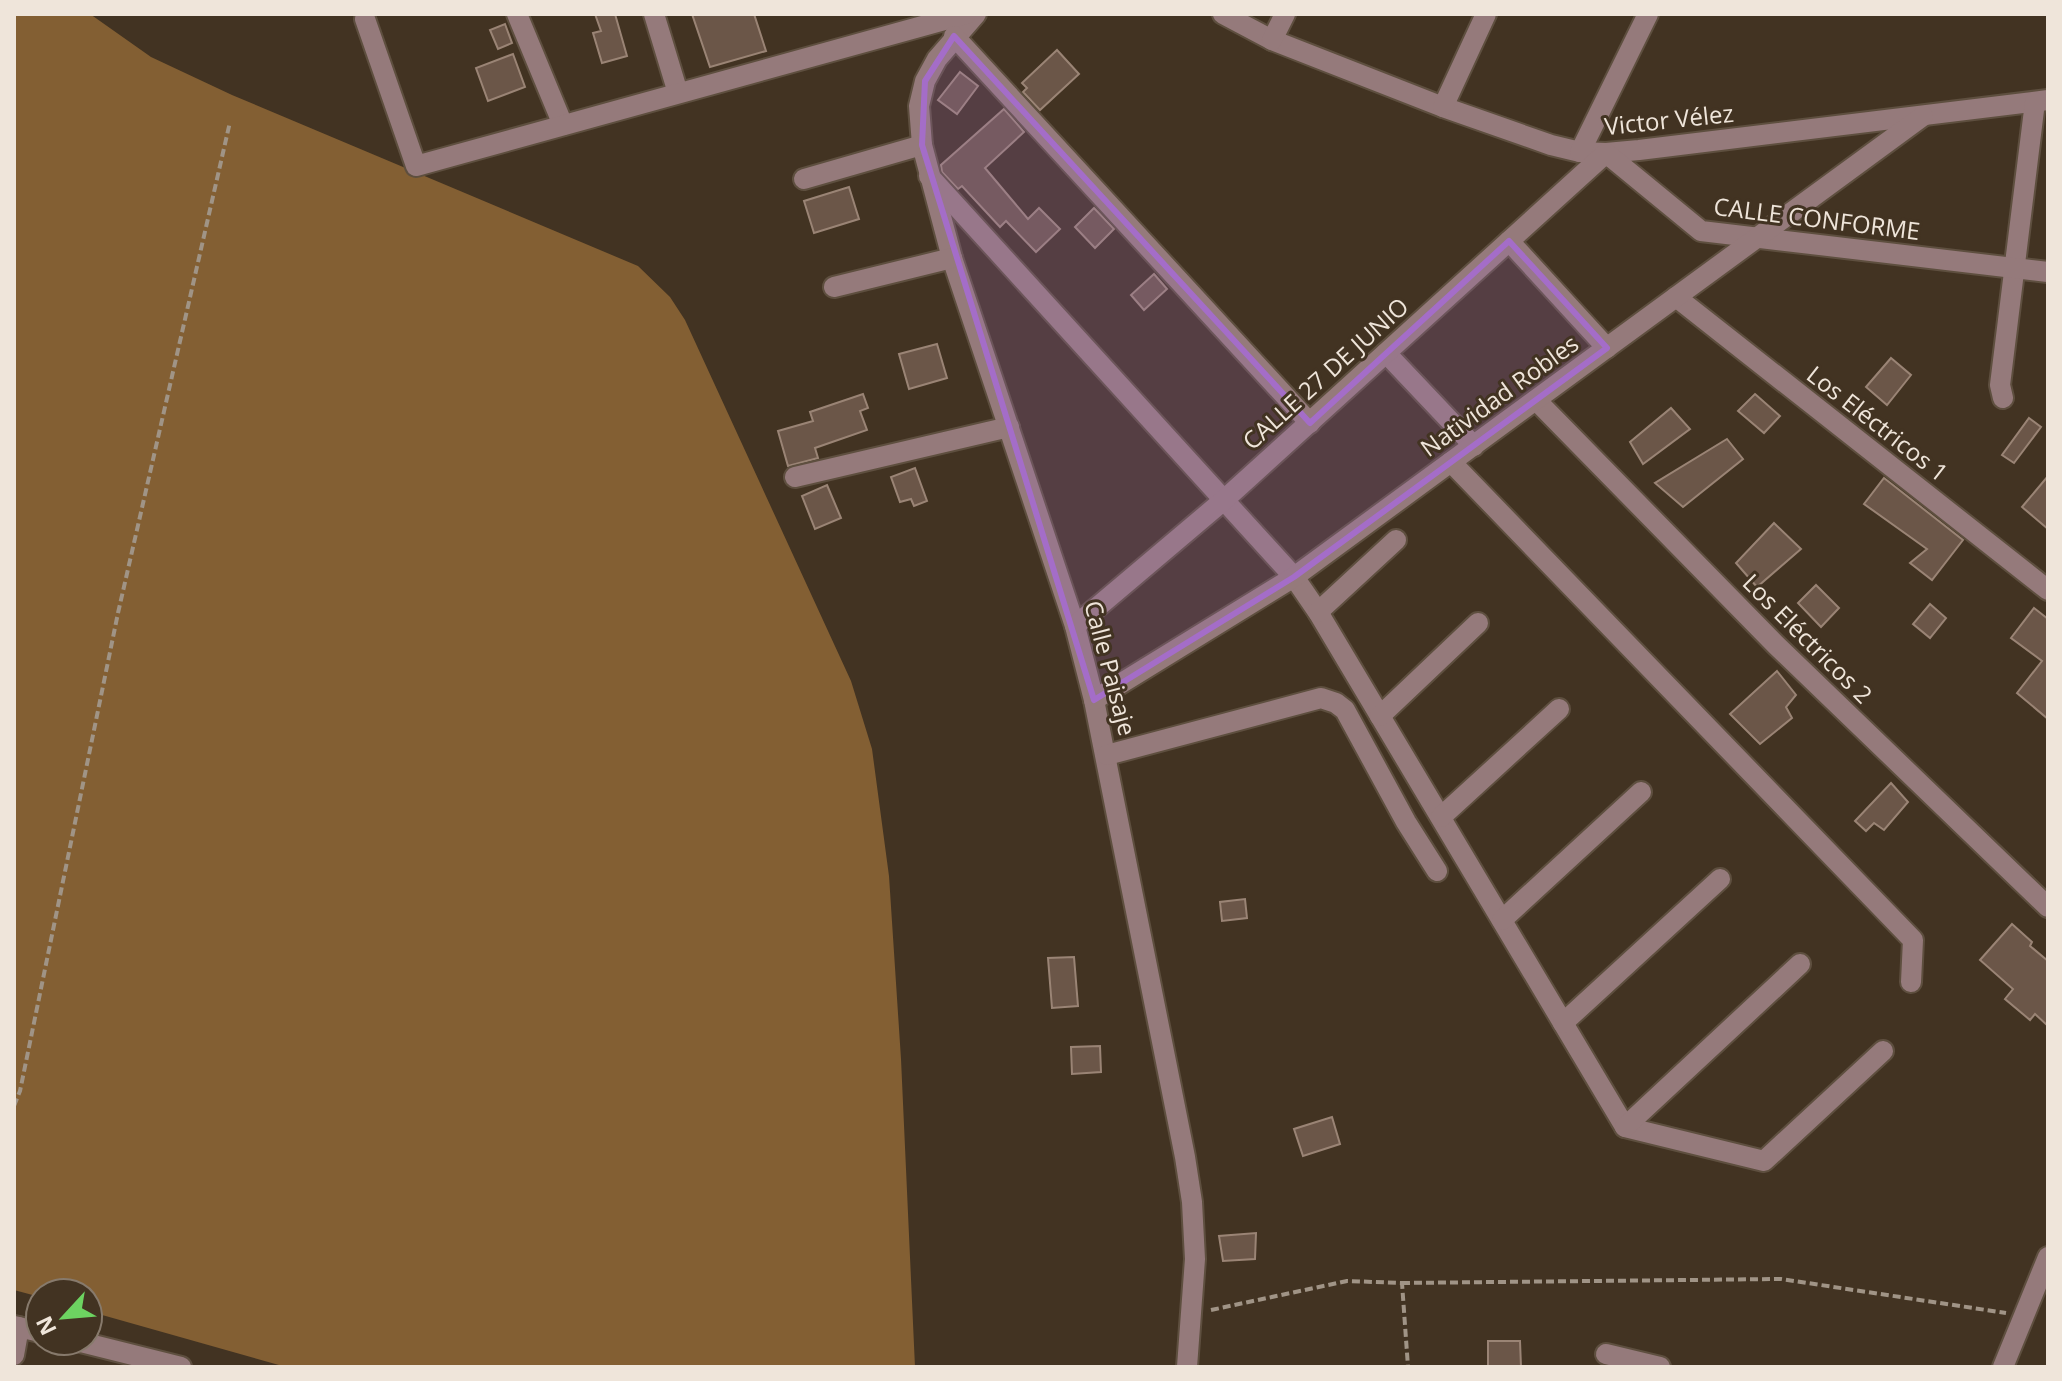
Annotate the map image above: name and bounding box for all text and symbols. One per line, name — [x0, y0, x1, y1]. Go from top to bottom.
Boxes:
street label: Victor Vélez — [1603, 96, 1735, 142]
street label: CALLE CONFORME — [1712, 189, 1922, 247]
street label: CALLE 27 DE JUNIO — [1235, 289, 1415, 457]
street label: Natividad Robles — [1413, 326, 1585, 464]
street label: Los Eléctricos 1 — [1801, 357, 1955, 489]
street label: Los Eléctricos 2 — [1736, 566, 1880, 710]
street label: Calle Paisaje — [1077, 597, 1145, 739]
north arrow — [24, 1277, 104, 1357]
text: N — [28, 1312, 63, 1341]

